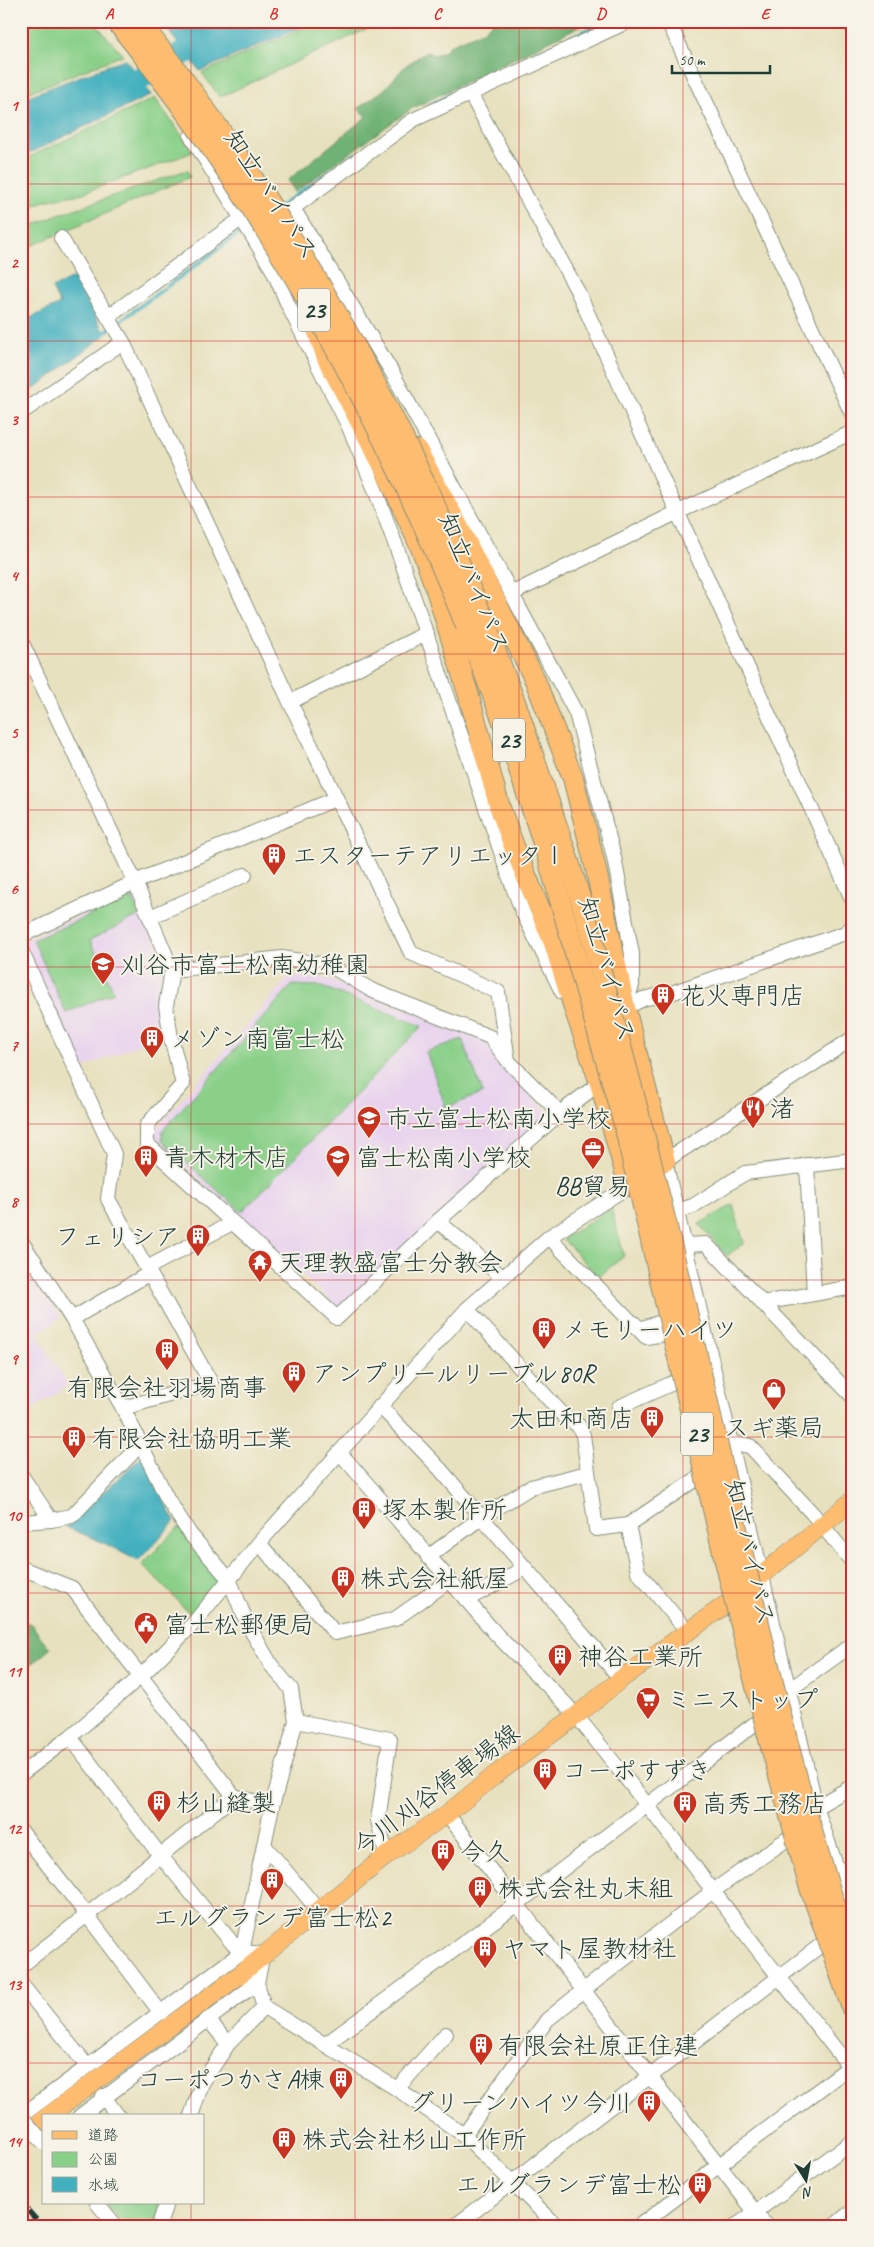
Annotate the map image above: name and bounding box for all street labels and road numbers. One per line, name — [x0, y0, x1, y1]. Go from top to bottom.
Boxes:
street label: 知立バイパス — [217, 123, 325, 266]
road number: 23 — [298, 288, 330, 332]
street label: 知立バイパス — [431, 508, 517, 659]
road number: 23 — [493, 718, 525, 762]
street label: 知立バイパス — [571, 893, 643, 1046]
road number: 23 — [681, 1412, 713, 1456]
street label: 知立バイパス — [718, 1476, 782, 1629]
street label: 今川刈谷停車場線 — [347, 1717, 526, 1863]

